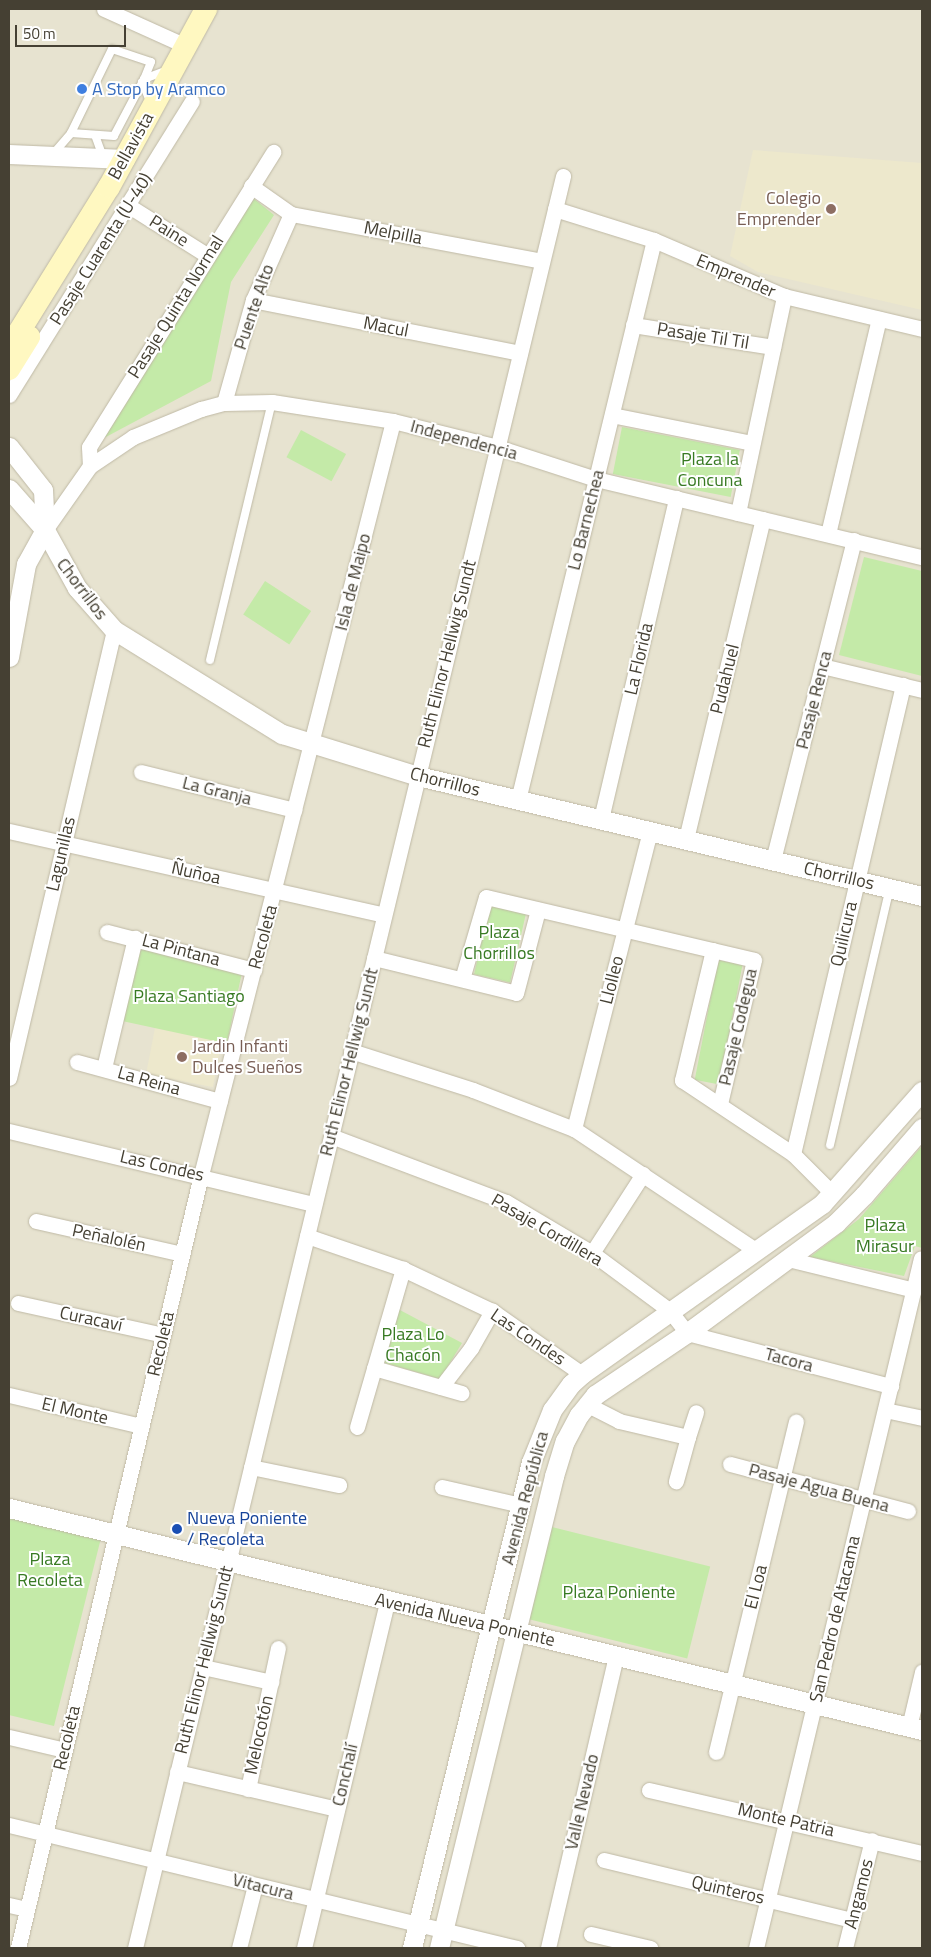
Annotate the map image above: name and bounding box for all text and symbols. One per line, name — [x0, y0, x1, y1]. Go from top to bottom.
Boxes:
scale bar — [18, 15, 129, 47]
text: 50 m — [23, 22, 56, 45]
place label: A Stop by Aramco — [92, 78, 226, 100]
marker: A Stop by Aramco — [76, 83, 88, 95]
street label: Bellavista — [104, 109, 158, 183]
street label: Pasaje Cuarenta (U-40) — [45, 169, 157, 329]
place label: Colegio Emprender — [737, 188, 821, 230]
marker: Colegio Emprender — [825, 203, 837, 215]
street label: Paine — [145, 211, 193, 251]
street label: Melpilla — [362, 217, 424, 249]
street label: Pasaje Quinta Normal — [123, 232, 229, 382]
street label: Emprender — [693, 250, 779, 302]
street label: Puente Alto — [229, 261, 279, 353]
street label: Macul — [362, 312, 410, 342]
street label: Pasaje Til Til — [655, 318, 751, 354]
street label: Independencia — [408, 415, 520, 465]
park label: Plaza la Concuna — [678, 449, 742, 492]
street label: Lo Barnechea — [563, 468, 609, 572]
street label: Isla de Maipo — [330, 531, 376, 633]
street label: Chorrillos — [52, 554, 112, 624]
street label: Ruth Elinor Hellwig Sundt — [413, 558, 481, 750]
street label: La Florida — [620, 621, 658, 697]
street label: Pudahuel — [706, 642, 744, 716]
street label: Pasaje Renca — [791, 649, 837, 751]
street label: Chorrillos — [408, 763, 482, 801]
street label: La Granja — [180, 772, 254, 810]
street label: Lagunillas — [42, 815, 80, 893]
street label: Ñuñoa — [169, 857, 223, 889]
street label: Chorrillos — [802, 857, 876, 895]
street label: Quilicura — [826, 899, 862, 969]
street label: Recoleta — [244, 902, 282, 972]
park label: Plaza Chorrillos — [463, 922, 535, 964]
street label: La Pintana — [140, 929, 222, 971]
street label: Llolleo — [596, 954, 628, 1006]
street label: Ruth Elinor Hellwig Sundt — [315, 966, 383, 1158]
street label: Pasaje Codegua — [714, 966, 762, 1088]
park label: Plaza Santiago — [133, 985, 245, 1007]
place label: Jardin Infanti Dulces Sueños — [192, 1036, 302, 1078]
marker: Jardin Infanti Dulces Sueños — [176, 1051, 188, 1063]
street label: La Reina — [115, 1062, 183, 1100]
street label: Las Condes — [118, 1146, 206, 1186]
street label: Pasaje Cordillera — [487, 1189, 607, 1271]
park label: Plaza Mirasur — [856, 1215, 914, 1258]
street label: Peñalolén — [70, 1220, 148, 1256]
street label: Curacaví — [58, 1302, 124, 1336]
street label: Las Condes — [486, 1304, 570, 1370]
street label: Recoleta — [143, 1310, 179, 1378]
park label: Plaza Lo Chacón — [381, 1324, 445, 1366]
street label: Tacora — [762, 1343, 816, 1377]
street label: El Monte — [40, 1393, 110, 1429]
street label: Avenida República — [497, 1429, 553, 1567]
street label: Pasaje Agua Buena — [746, 1459, 892, 1517]
place label: Nueva Poniente / Recoleta — [187, 1508, 307, 1550]
marker: Nueva Poniente / Recoleta — [171, 1523, 183, 1535]
street label: San Pedro de Atacama — [805, 1534, 865, 1704]
park label: Plaza Recoleta — [17, 1549, 83, 1592]
street label: El Loa — [740, 1562, 772, 1612]
street label: Ruth Elinor Hellwig Sundt — [170, 1564, 238, 1756]
park label: Plaza Poniente — [563, 1581, 675, 1603]
street label: Avenida Nueva Poniente — [373, 1589, 557, 1651]
street label: Melocotón — [240, 1693, 278, 1777]
street label: Recoleta — [49, 1704, 85, 1772]
street label: Conchalí — [327, 1742, 363, 1808]
street label: Valle Nevado — [560, 1752, 604, 1852]
street label: Monte Patria — [736, 1798, 836, 1842]
street label: Angamos — [840, 1857, 878, 1931]
street label: Vitacura — [230, 1869, 296, 1905]
street label: Quinteros — [689, 1871, 767, 1909]

